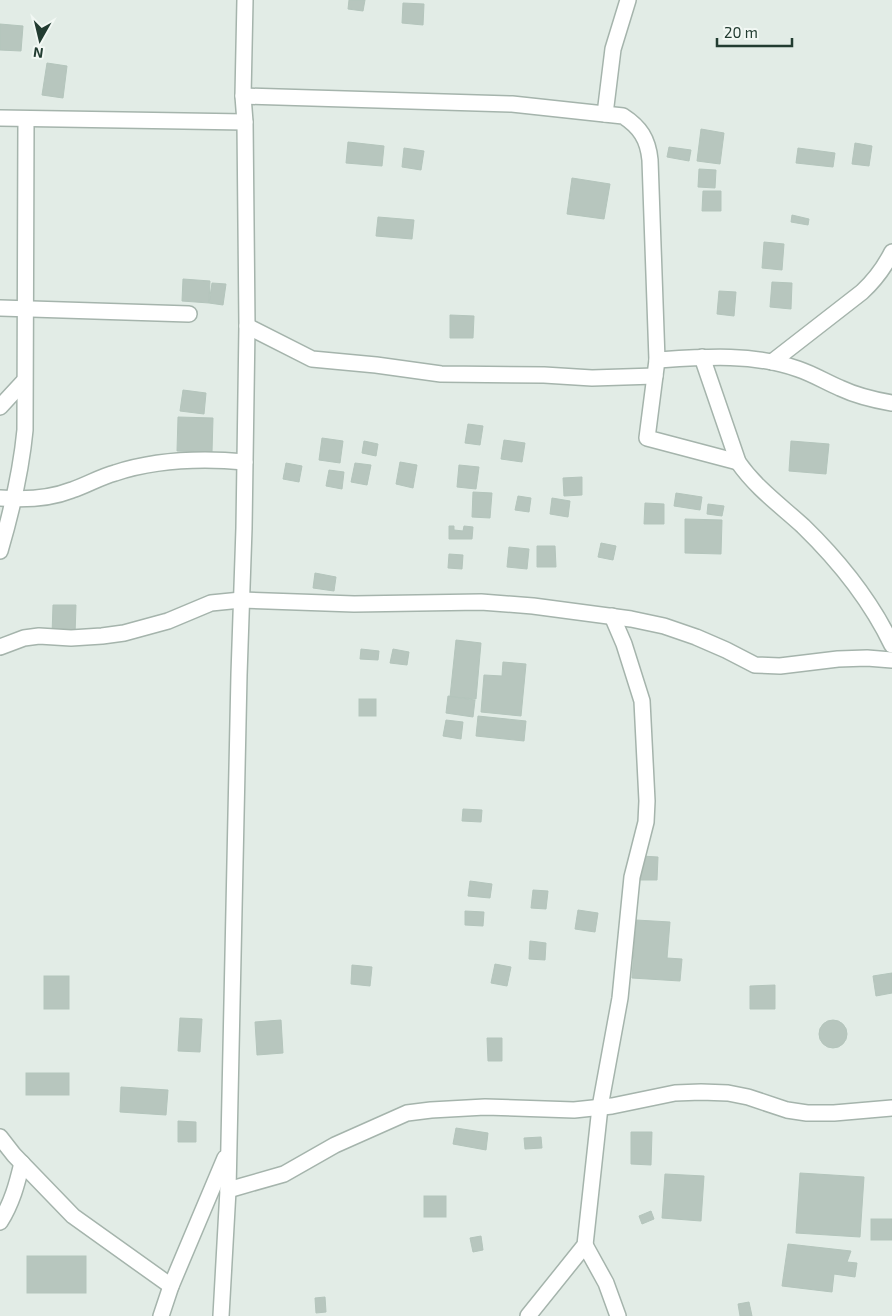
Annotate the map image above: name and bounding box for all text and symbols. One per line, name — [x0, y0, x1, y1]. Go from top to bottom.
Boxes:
north arrow — [15, 15, 65, 65]
scale bar — [717, 15, 792, 47]
text: 20 m — [724, 23, 758, 41]
text: N — [32, 44, 44, 62]

